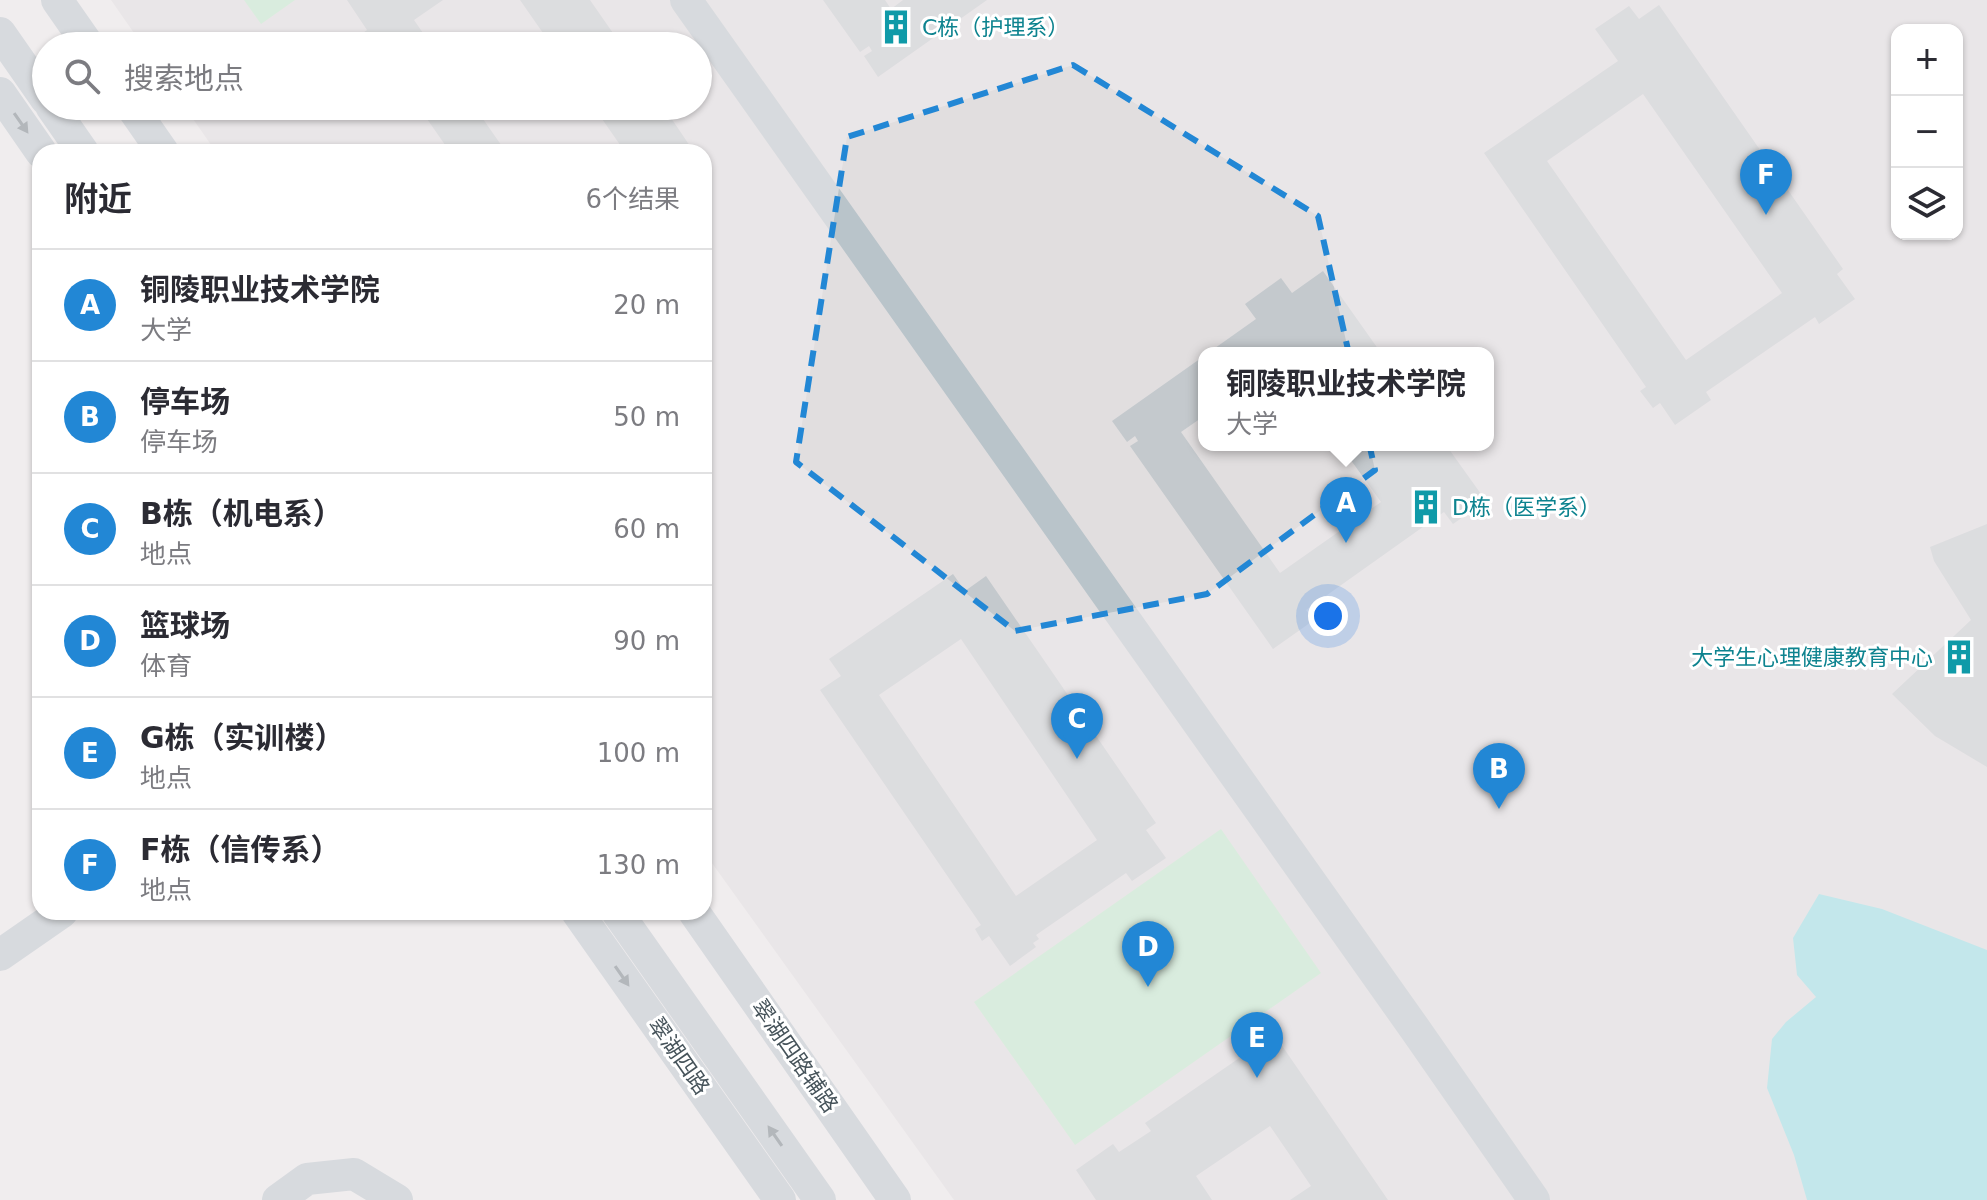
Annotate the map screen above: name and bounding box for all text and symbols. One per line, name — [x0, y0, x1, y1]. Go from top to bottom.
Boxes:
building icon: C栋（护理系） — [877, 8, 915, 46]
place label: C栋（护理系） — [922, 15, 1069, 40]
map controls — [1891, 24, 1963, 240]
button: + — [1891, 24, 1963, 96]
search box — [32, 32, 712, 120]
icon: search — [60, 54, 104, 98]
text: 搜索地点 — [124, 61, 244, 96]
button: − — [1891, 96, 1963, 168]
one-way arrow — [13, 112, 28, 133]
pin: F — [1740, 149, 1792, 215]
button: layers — [1891, 168, 1963, 240]
text: 附近 — [64, 179, 132, 219]
text: 6个结果 — [585, 184, 680, 214]
text: 铜陵职业技术学院 — [140, 272, 380, 307]
text: A — [80, 290, 100, 320]
text: 20 m — [613, 290, 680, 320]
text: 大学 — [140, 315, 192, 345]
popup — [1198, 347, 1494, 451]
text: 铜陵职业技术学院 — [1226, 366, 1466, 401]
text: 停车场 — [140, 384, 230, 419]
text: B — [80, 402, 100, 432]
text: 50 m — [613, 402, 680, 432]
text: 大学 — [1226, 409, 1278, 439]
text: 停车场 — [140, 427, 218, 457]
pin: A — [1320, 477, 1372, 543]
building icon: D栋（医学系） — [1407, 488, 1445, 526]
place label: D栋（医学系） — [1452, 495, 1601, 520]
text: B栋（机电系） — [140, 496, 343, 531]
text: C — [80, 514, 100, 544]
text: 60 m — [613, 514, 680, 544]
text: 地点 — [140, 539, 192, 569]
your location — [1308, 596, 1348, 636]
text: 篮球场 — [140, 608, 230, 643]
text: D — [79, 626, 101, 656]
text: 90 m — [613, 626, 680, 656]
building icon: 大学生心理健康教育中心 — [1940, 638, 1978, 676]
place label: 大学生心理健康教育中心 — [1691, 645, 1933, 670]
text: 体育 — [140, 651, 192, 681]
pin: C — [1051, 693, 1103, 759]
text: G栋（实训楼） — [140, 720, 345, 755]
text: E — [81, 738, 99, 768]
text: 100 m — [597, 738, 680, 768]
pin: B — [1473, 743, 1525, 809]
text: 地点 — [140, 763, 192, 793]
text: F栋（信传系） — [140, 832, 341, 867]
text: F — [81, 850, 99, 880]
text: 130 m — [597, 850, 680, 880]
text: 地点 — [140, 875, 192, 905]
pin: D — [1122, 921, 1174, 987]
one-way arrow — [614, 965, 629, 986]
street label: 翠湖四路辅路 — [747, 995, 843, 1117]
pin: E — [1231, 1012, 1283, 1078]
street label: 翠湖四路 — [644, 1013, 714, 1099]
one-way arrow — [768, 1126, 783, 1147]

